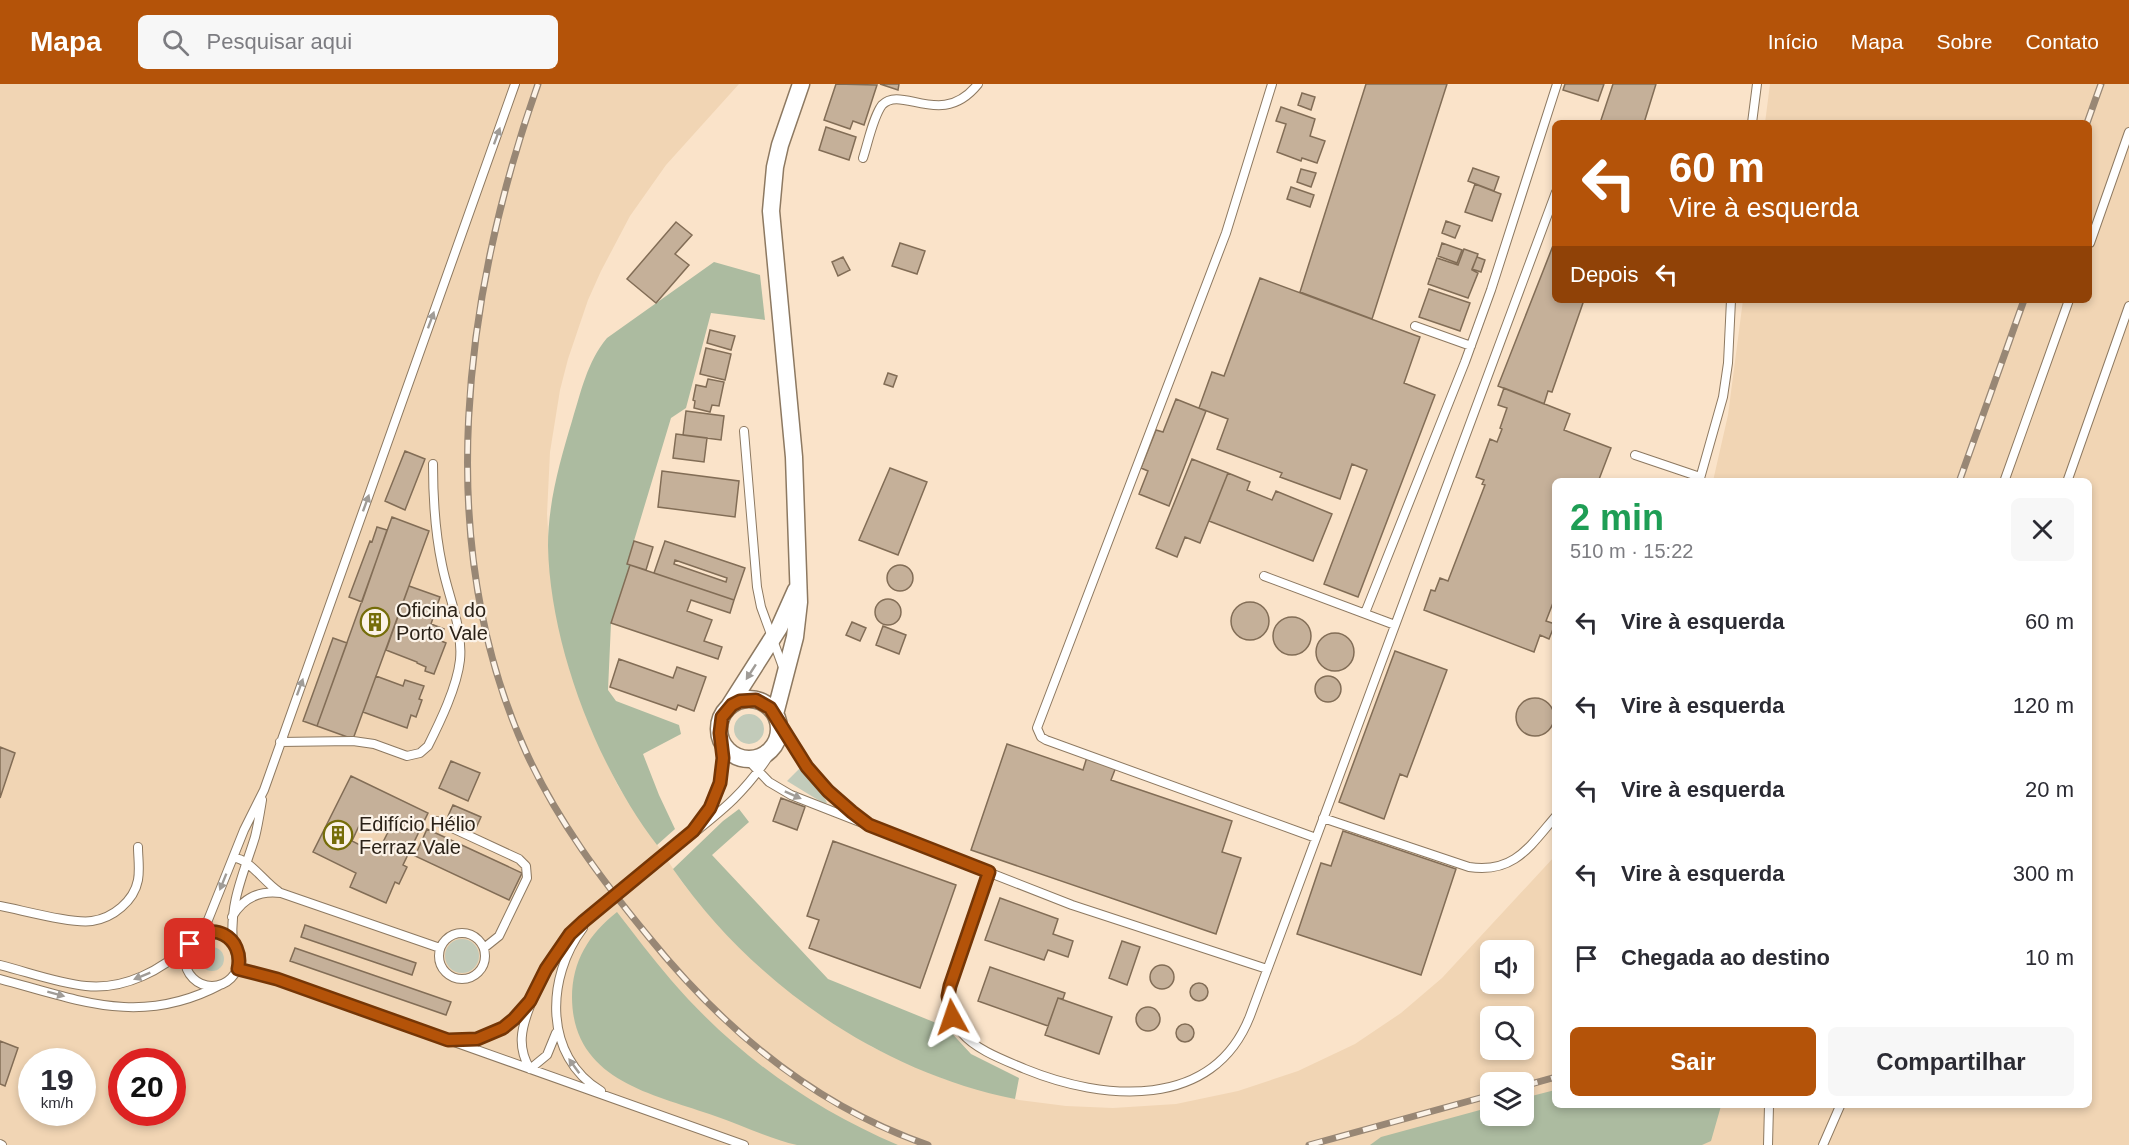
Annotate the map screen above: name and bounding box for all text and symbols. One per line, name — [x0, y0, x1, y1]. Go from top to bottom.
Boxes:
search box — [138, 15, 558, 69]
text: Mapa — [30, 26, 102, 57]
icon: search — [159, 26, 192, 59]
text: Pesquisar aqui — [207, 29, 352, 54]
text: Início — [1768, 30, 1818, 53]
text: Mapa — [1851, 30, 1903, 53]
text: Sobre — [1936, 30, 1992, 53]
text: Contato — [2025, 30, 2099, 53]
one-way arrow — [492, 127, 502, 145]
icon: left — [1570, 144, 1648, 222]
text: 60 m — [1669, 144, 1765, 191]
text: Vire à esquerda — [1669, 193, 1859, 223]
icon: left — [1650, 258, 1683, 291]
text: Depois — [1570, 262, 1638, 287]
one-way arrow — [427, 310, 437, 328]
one-way arrow — [361, 494, 371, 512]
text: 2 min — [1570, 497, 1664, 538]
button: close — [2011, 498, 2074, 561]
text: 510 m · 15:22 — [1570, 540, 1693, 562]
place label: Oficina do Porto Vale — [396, 599, 488, 644]
building icon: Oficina do Porto Vale — [359, 606, 391, 638]
icon: left — [1570, 606, 1603, 639]
text: Vire à esquerda — [1621, 609, 1784, 634]
text: 60 m — [2025, 609, 2074, 634]
one-way arrow — [745, 664, 756, 680]
one-way arrow — [296, 678, 306, 696]
icon: left — [1570, 690, 1603, 723]
text: Vire à esquerda — [1621, 693, 1784, 718]
text: 120 m — [2013, 693, 2074, 718]
icon: left — [1570, 774, 1603, 807]
text: Vire à esquerda — [1621, 777, 1784, 802]
text: 20 m — [2025, 777, 2074, 802]
one-way arrow — [784, 790, 801, 799]
place label: Edifício Hélio Ferraz Vale — [359, 813, 476, 858]
building icon: Edifício Hélio Ferraz Vale — [322, 819, 354, 851]
icon: left — [1570, 858, 1603, 891]
text: Vire à esquerda — [1621, 861, 1784, 886]
text: 300 m — [2013, 861, 2074, 886]
one-way arrow — [218, 873, 227, 891]
pin — [164, 918, 215, 969]
icon: arrive — [173, 927, 206, 960]
map controls — [1480, 940, 1534, 1126]
button: sound — [1480, 940, 1534, 994]
icon: arrive — [1570, 942, 1603, 975]
text: Chegada ao destino — [1621, 945, 1830, 970]
text: 10 m — [2025, 945, 2074, 970]
one-way arrow — [132, 971, 150, 981]
position arrow — [920, 985, 984, 1049]
one-way arrow — [48, 990, 66, 999]
button: search — [1480, 1006, 1534, 1060]
button: Sair — [1570, 1027, 1816, 1096]
button: Compartilhar — [1828, 1027, 2074, 1096]
speed limit sign: 20 — [108, 1048, 186, 1126]
one-way arrow — [568, 1058, 580, 1074]
text: 19 — [40, 1063, 74, 1096]
button: layers — [1480, 1072, 1534, 1126]
text: km/h — [41, 1094, 73, 1111]

